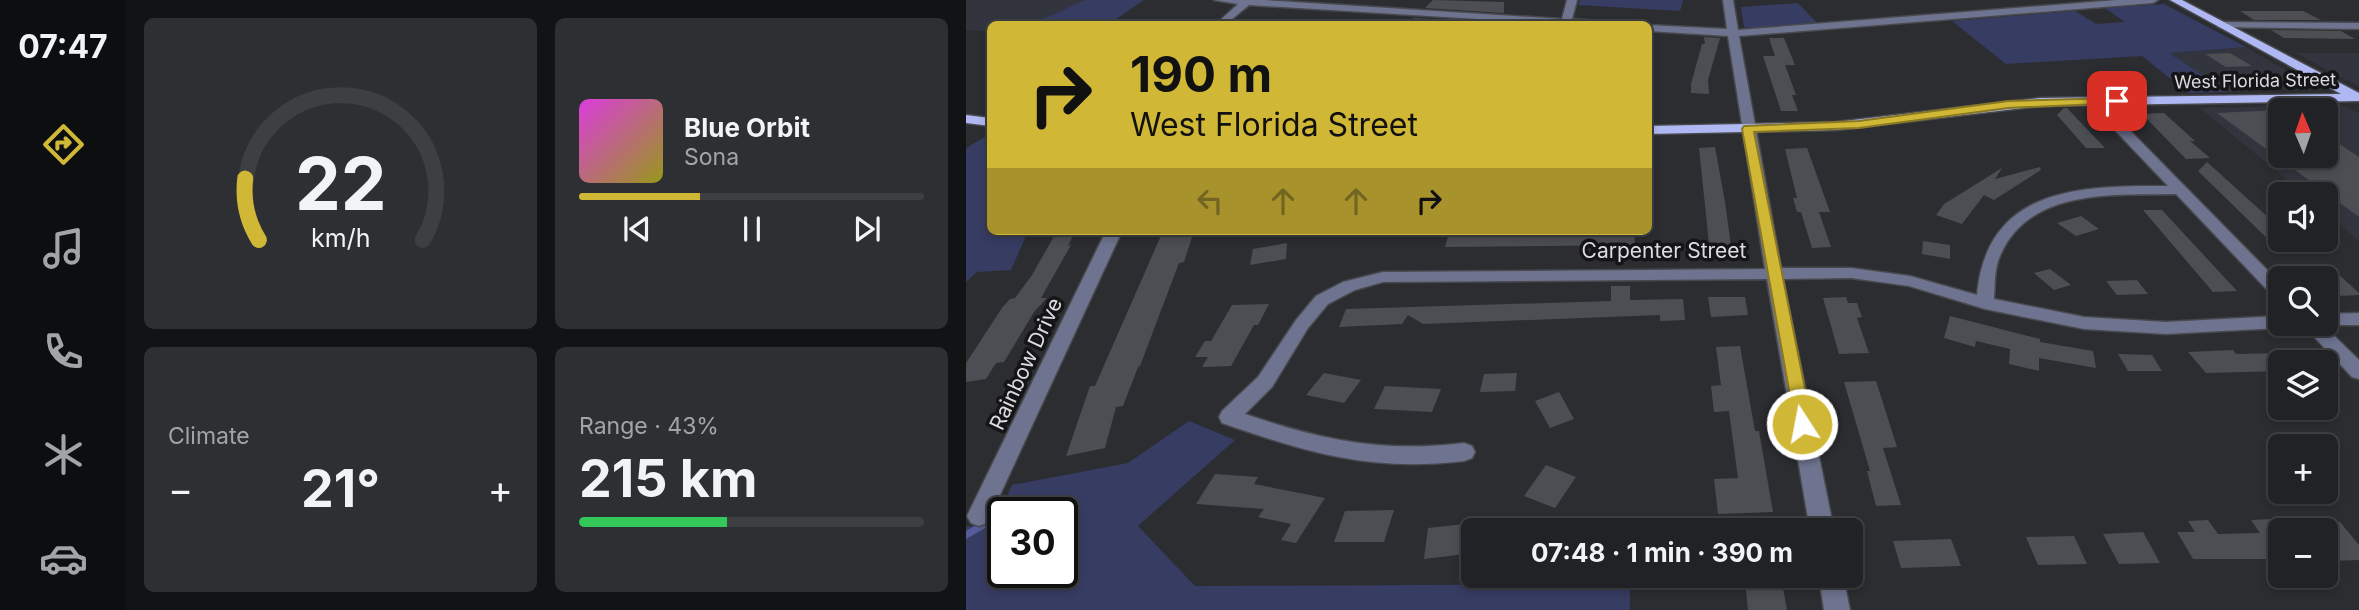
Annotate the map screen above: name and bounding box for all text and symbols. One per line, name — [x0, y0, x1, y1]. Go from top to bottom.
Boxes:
text: 07:47 — [18, 27, 108, 66]
text: 190 m — [1130, 45, 1272, 104]
icon: right — [1015, 49, 1106, 140]
street label: West Florida Street — [2174, 69, 2336, 92]
pin — [2087, 71, 2147, 131]
icon: arrive — [2098, 82, 2136, 120]
north arrow — [2268, 98, 2338, 168]
map controls — [2268, 98, 2338, 588]
text: West Florida Street — [1130, 105, 1418, 144]
text: Blue Orbit — [684, 112, 810, 143]
icon: directions — [39, 120, 88, 169]
text: 22 — [295, 139, 386, 228]
text: Sona — [684, 143, 739, 171]
icon: left — [1191, 182, 1229, 220]
icon: ahead — [1264, 182, 1302, 220]
icon: ahead — [1337, 182, 1375, 220]
icon: right — [1410, 182, 1448, 220]
button: sound — [2268, 182, 2338, 252]
icon: previous — [618, 210, 656, 248]
icon: pause — [733, 210, 771, 248]
icon: next — [848, 210, 886, 248]
text: km/h — [311, 223, 370, 253]
icon: music — [39, 224, 88, 273]
street label: Carpenter Street — [1582, 238, 1747, 263]
button: search — [2268, 266, 2338, 336]
street label: Rainbow Drive — [984, 294, 1067, 434]
icon: phone — [39, 327, 88, 376]
button: layers — [2268, 350, 2338, 420]
position arrow — [1765, 387, 1839, 461]
text: Range · 43% — [579, 412, 719, 440]
text: Climate — [168, 422, 250, 450]
icon: climate — [39, 430, 88, 479]
button: + — [2268, 434, 2338, 504]
text: 215 km — [579, 447, 757, 510]
text: 21° — [301, 457, 380, 520]
text: − — [168, 466, 193, 512]
text: + — [488, 466, 513, 512]
speed limit sign: 30 — [987, 497, 1078, 588]
button: − — [2268, 518, 2338, 588]
icon: car — [39, 534, 88, 583]
text: 07:48 · 1 min · 390 m — [1531, 537, 1793, 568]

